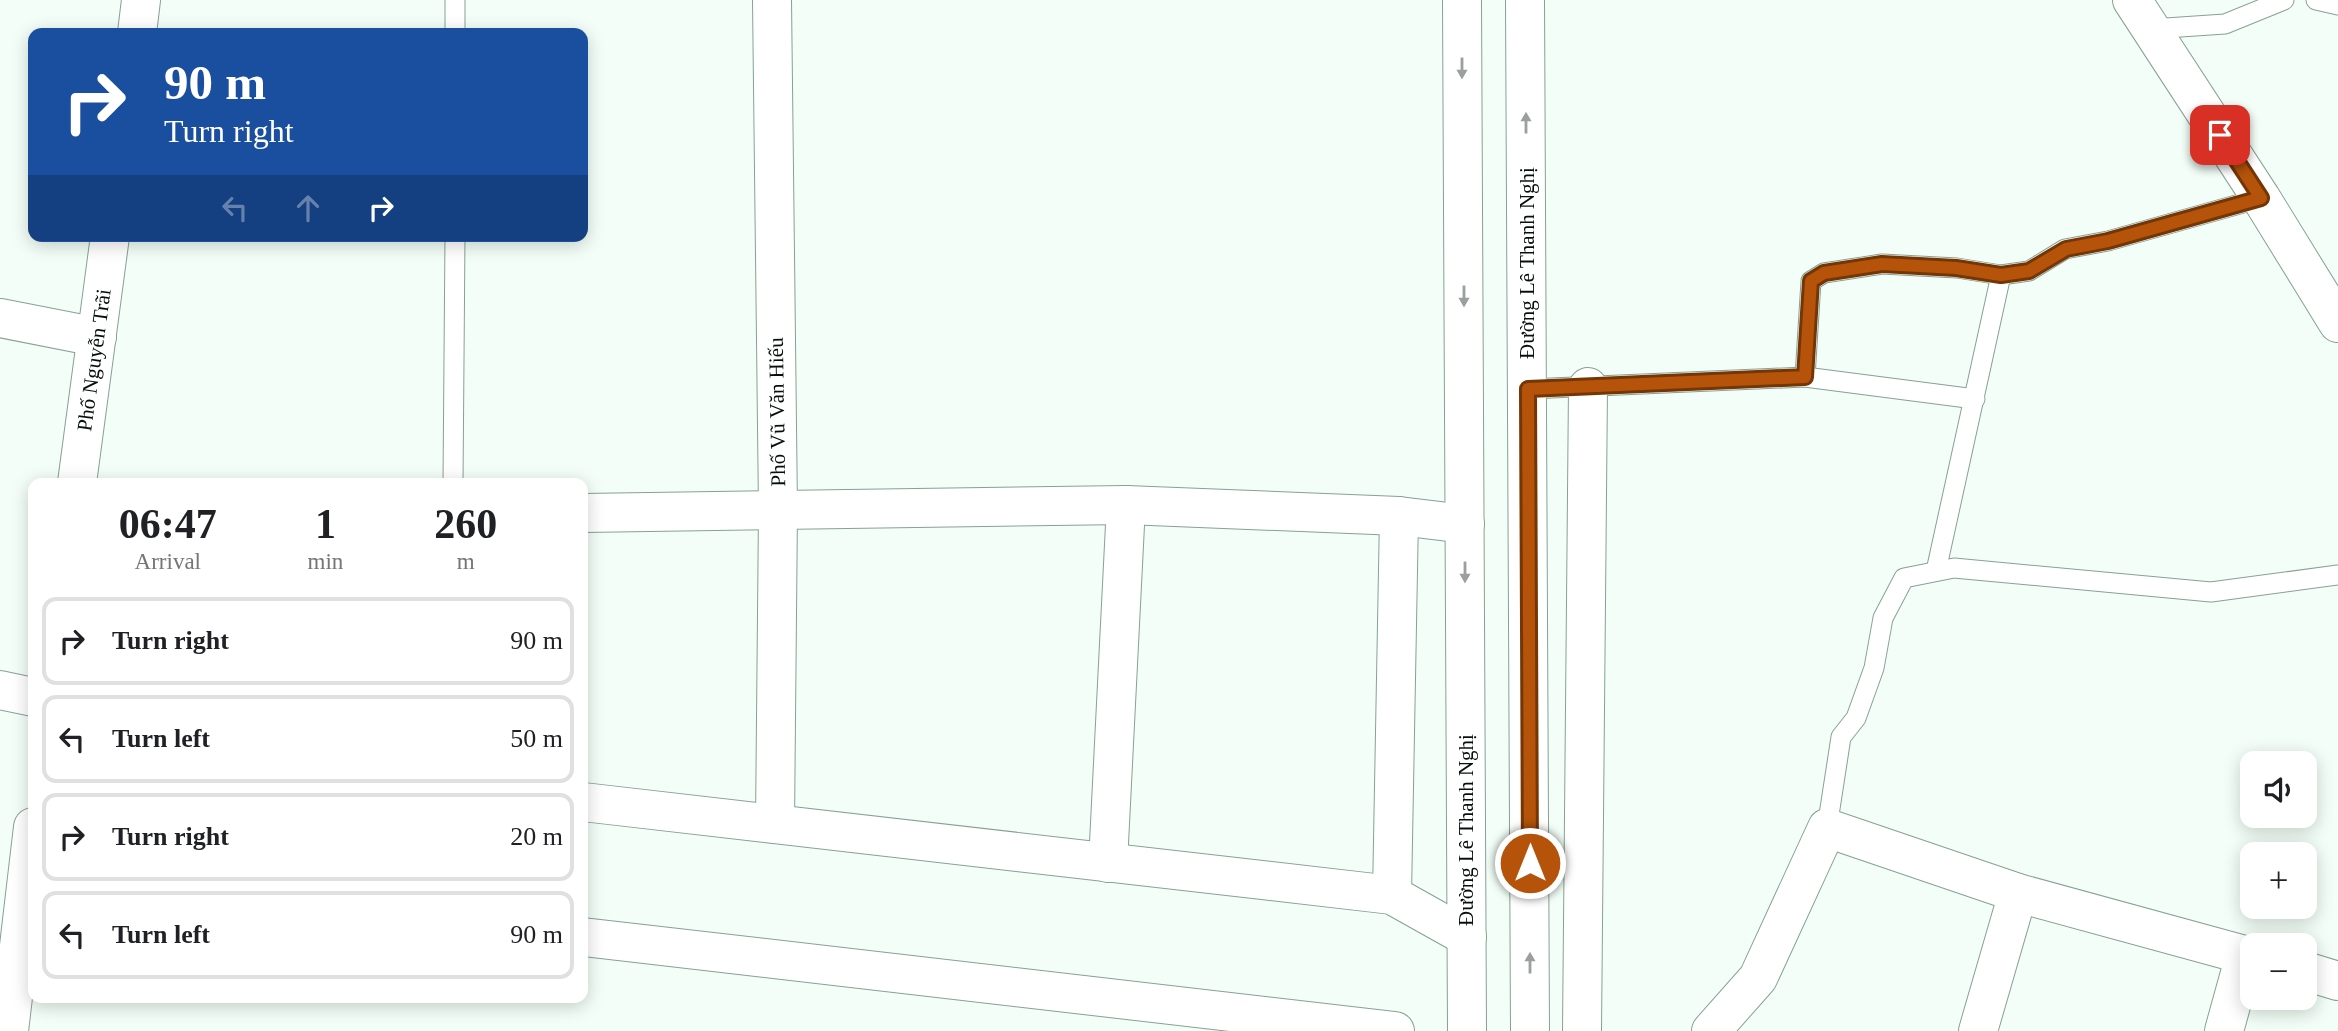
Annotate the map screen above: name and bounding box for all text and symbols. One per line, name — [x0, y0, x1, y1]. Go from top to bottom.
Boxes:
text: 90 m — [164, 55, 266, 110]
icon: right — [49, 56, 140, 147]
one-way arrow — [1456, 57, 1468, 79]
pin — [2190, 105, 2250, 165]
one-way arrow — [1520, 112, 1532, 134]
text: Turn right — [164, 113, 294, 149]
icon: arrive — [2201, 116, 2239, 154]
street label: Đường Lê Thanh Nghị — [1515, 167, 1539, 359]
icon: left — [216, 189, 254, 227]
icon: ahead — [289, 189, 327, 227]
icon: right — [362, 189, 400, 227]
one-way arrow — [1458, 285, 1469, 307]
street label: Phố Nguyễn Trãi — [72, 287, 116, 433]
street label: Phố Vũ Văn Hiếu — [764, 337, 790, 487]
text: 06:47 — [119, 501, 217, 547]
text: 1 — [315, 501, 336, 547]
text: 260 — [434, 501, 497, 547]
text: Arrival — [135, 549, 201, 574]
text: min — [308, 549, 343, 574]
text: m — [457, 549, 475, 574]
one-way arrow — [1459, 561, 1471, 583]
icon: right — [53, 622, 91, 660]
text: Turn right — [112, 626, 229, 655]
text: 90 m — [510, 626, 563, 655]
icon: left — [53, 720, 91, 758]
text: Turn left — [112, 724, 210, 753]
text: 50 m — [510, 724, 563, 753]
street label: Đường Lê Thanh Nghị — [1454, 734, 1478, 926]
map controls — [2240, 751, 2317, 1010]
button: sound — [2240, 751, 2317, 828]
icon: right — [53, 818, 91, 856]
text: Turn right — [112, 822, 229, 851]
text: 20 m — [510, 822, 563, 851]
position arrow — [1493, 826, 1567, 900]
button: + — [2240, 842, 2317, 919]
icon: left — [53, 916, 91, 954]
text: Turn left — [112, 920, 210, 949]
text: 90 m — [510, 920, 563, 949]
button: − — [2240, 933, 2317, 1010]
one-way arrow — [1524, 952, 1536, 974]

